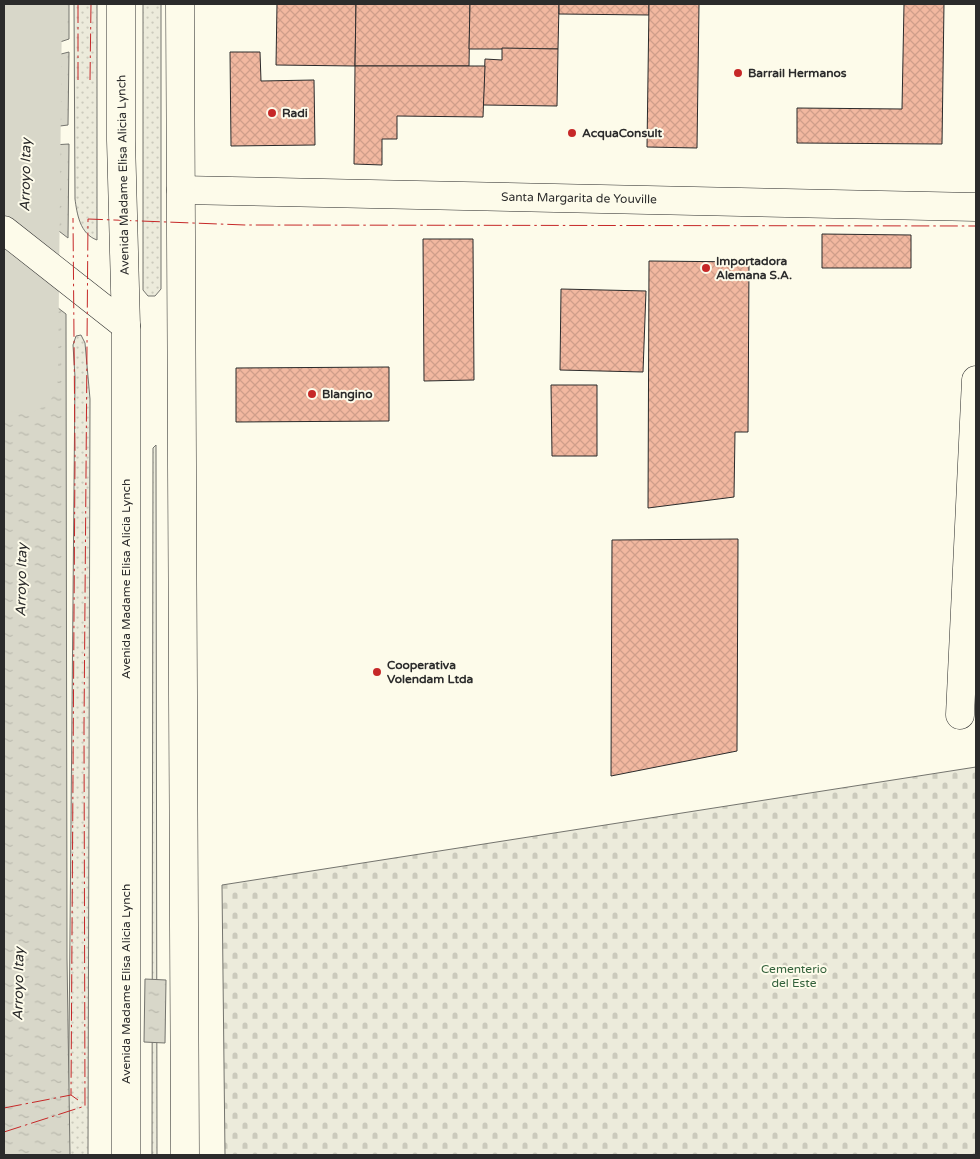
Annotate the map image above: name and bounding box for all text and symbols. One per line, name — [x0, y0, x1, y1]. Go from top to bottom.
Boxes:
place label: Barrail Hermanos — [748, 66, 847, 80]
marker: Barrail Hermanos — [732, 67, 744, 79]
street label: Avenida Madame Elisa Alicia Lynch — [114, 75, 132, 275]
place label: Radi — [282, 106, 308, 120]
marker: Radi — [266, 107, 278, 119]
place label: AcquaConsult — [582, 126, 662, 141]
marker: AcquaConsult — [566, 127, 578, 139]
water label: Arroyo Itay — [16, 137, 35, 212]
street label: Santa Margarita de Youville — [501, 190, 657, 206]
place label: Importadora Alemana S.A. — [716, 254, 792, 282]
marker: Importadora Alemana S.A. — [700, 262, 712, 274]
place label: Blangino — [322, 387, 372, 402]
marker: Blangino — [306, 388, 318, 400]
street label: Avenida Madame Elisa Alicia Lynch — [119, 479, 133, 679]
water label: Arroyo Itay — [12, 542, 31, 617]
place label: Cooperativa Volendam Ltda — [387, 658, 473, 686]
marker: Cooperativa Volendam Ltda — [371, 666, 383, 678]
street label: Avenida Madame Elisa Alicia Lynch — [119, 884, 133, 1084]
water label: Arroyo Itay — [9, 946, 28, 1021]
park label: Cementerio del Este — [761, 962, 827, 990]

